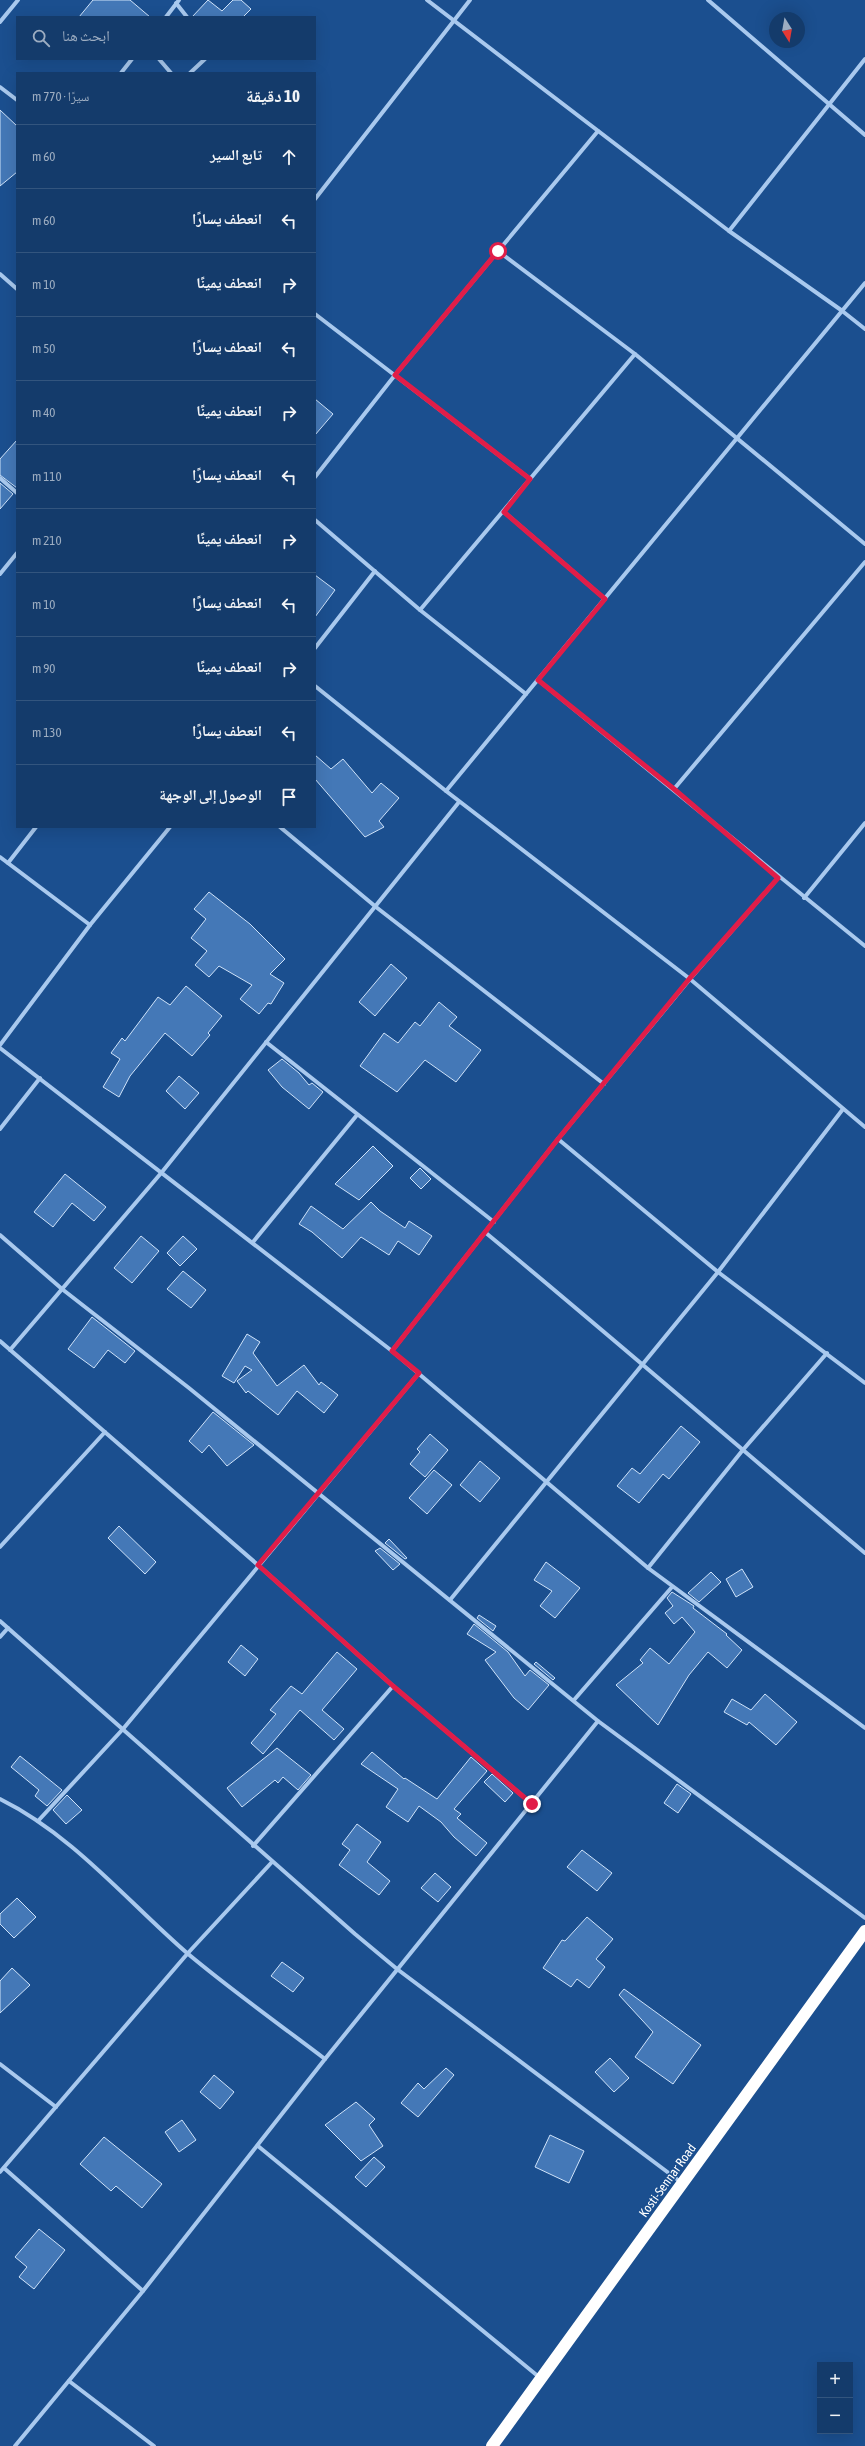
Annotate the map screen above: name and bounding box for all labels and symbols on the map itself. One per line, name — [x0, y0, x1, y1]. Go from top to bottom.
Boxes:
north arrow — [769, 12, 805, 48]
route start — [489, 242, 507, 260]
route end — [523, 1795, 541, 1813]
street label: Kosti-Sennar Road — [636, 2141, 699, 2220]

